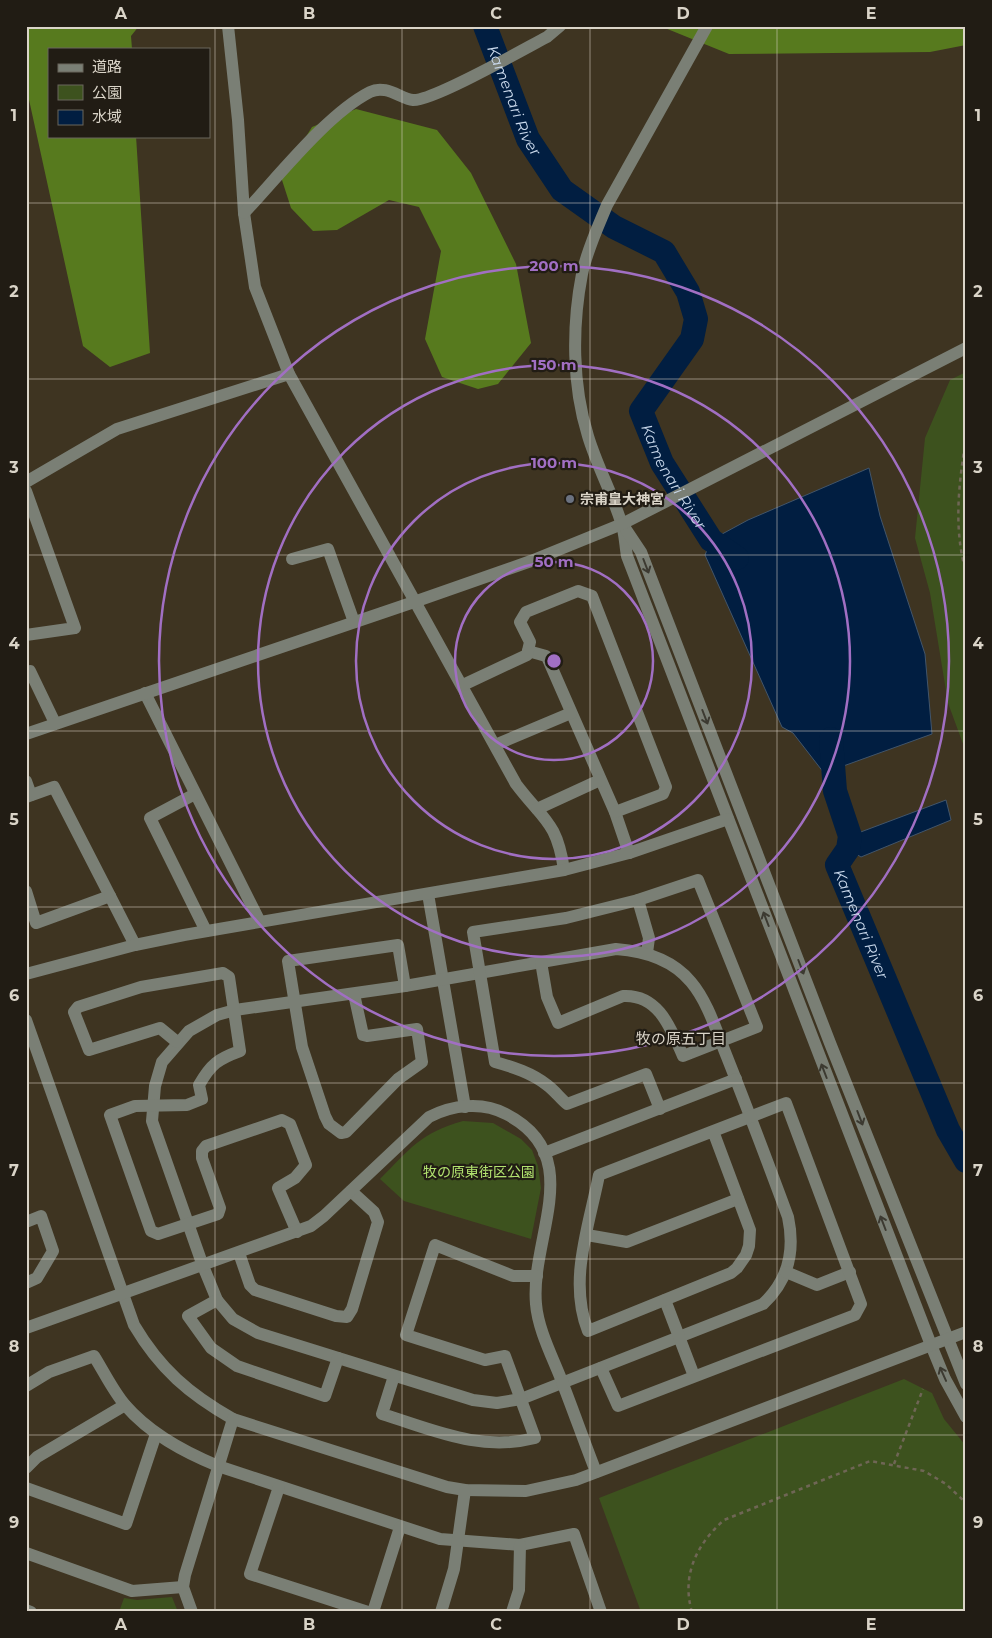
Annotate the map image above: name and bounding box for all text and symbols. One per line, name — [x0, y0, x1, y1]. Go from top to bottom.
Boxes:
text: A — [114, 4, 128, 23]
text: B — [303, 4, 315, 23]
text: C — [490, 4, 502, 23]
text: D — [676, 4, 690, 23]
text: E — [866, 4, 876, 23]
water label: Kamenari River — [484, 42, 546, 160]
legend — [48, 48, 210, 138]
text: 道路 — [92, 57, 122, 76]
text: 公園 — [92, 83, 122, 102]
text: 1 — [11, 106, 17, 125]
text: 1 — [975, 106, 981, 125]
text: 水域 — [92, 107, 122, 126]
text: 200 m — [529, 256, 579, 275]
text: 2 — [9, 282, 19, 301]
text: 2 — [973, 282, 983, 301]
text: 150 m — [532, 355, 576, 374]
water label: Kamenari River — [638, 421, 712, 533]
text: 100 m — [531, 453, 577, 472]
text: 3 — [8, 458, 19, 477]
text: 3 — [972, 458, 983, 477]
place label: 宗甫皇大神宮 — [580, 490, 664, 508]
marker: 宗甫皇大神宮 — [564, 493, 576, 505]
text: 50 m — [534, 552, 574, 571]
one-way arrow — [642, 558, 651, 573]
text: 4 — [8, 634, 20, 653]
text: 4 — [972, 634, 984, 653]
centre of rings — [545, 652, 563, 670]
one-way arrow — [701, 709, 710, 724]
text: 5 — [9, 810, 19, 829]
text: 5 — [973, 810, 983, 829]
water label: Kamenari River — [830, 866, 894, 983]
one-way arrow — [761, 912, 770, 928]
one-way arrow — [797, 959, 806, 974]
text: 6 — [9, 986, 19, 1005]
text: 6 — [973, 986, 983, 1005]
district label: 牧の原五丁目 — [636, 1029, 726, 1048]
one-way arrow — [819, 1064, 828, 1080]
one-way arrow — [856, 1110, 865, 1126]
text: 7 — [9, 1161, 19, 1180]
text: 7 — [973, 1161, 983, 1180]
park label: 牧の原東街区公園 — [423, 1163, 535, 1181]
one-way arrow — [878, 1216, 887, 1231]
text: 8 — [9, 1337, 19, 1356]
text: 8 — [973, 1337, 983, 1356]
one-way arrow — [937, 1367, 947, 1382]
text: 9 — [9, 1513, 19, 1532]
text: 9 — [973, 1513, 983, 1532]
text: A — [114, 1615, 128, 1634]
text: B — [303, 1615, 315, 1634]
text: C — [490, 1615, 502, 1634]
text: D — [676, 1615, 690, 1634]
text: E — [866, 1615, 876, 1634]

